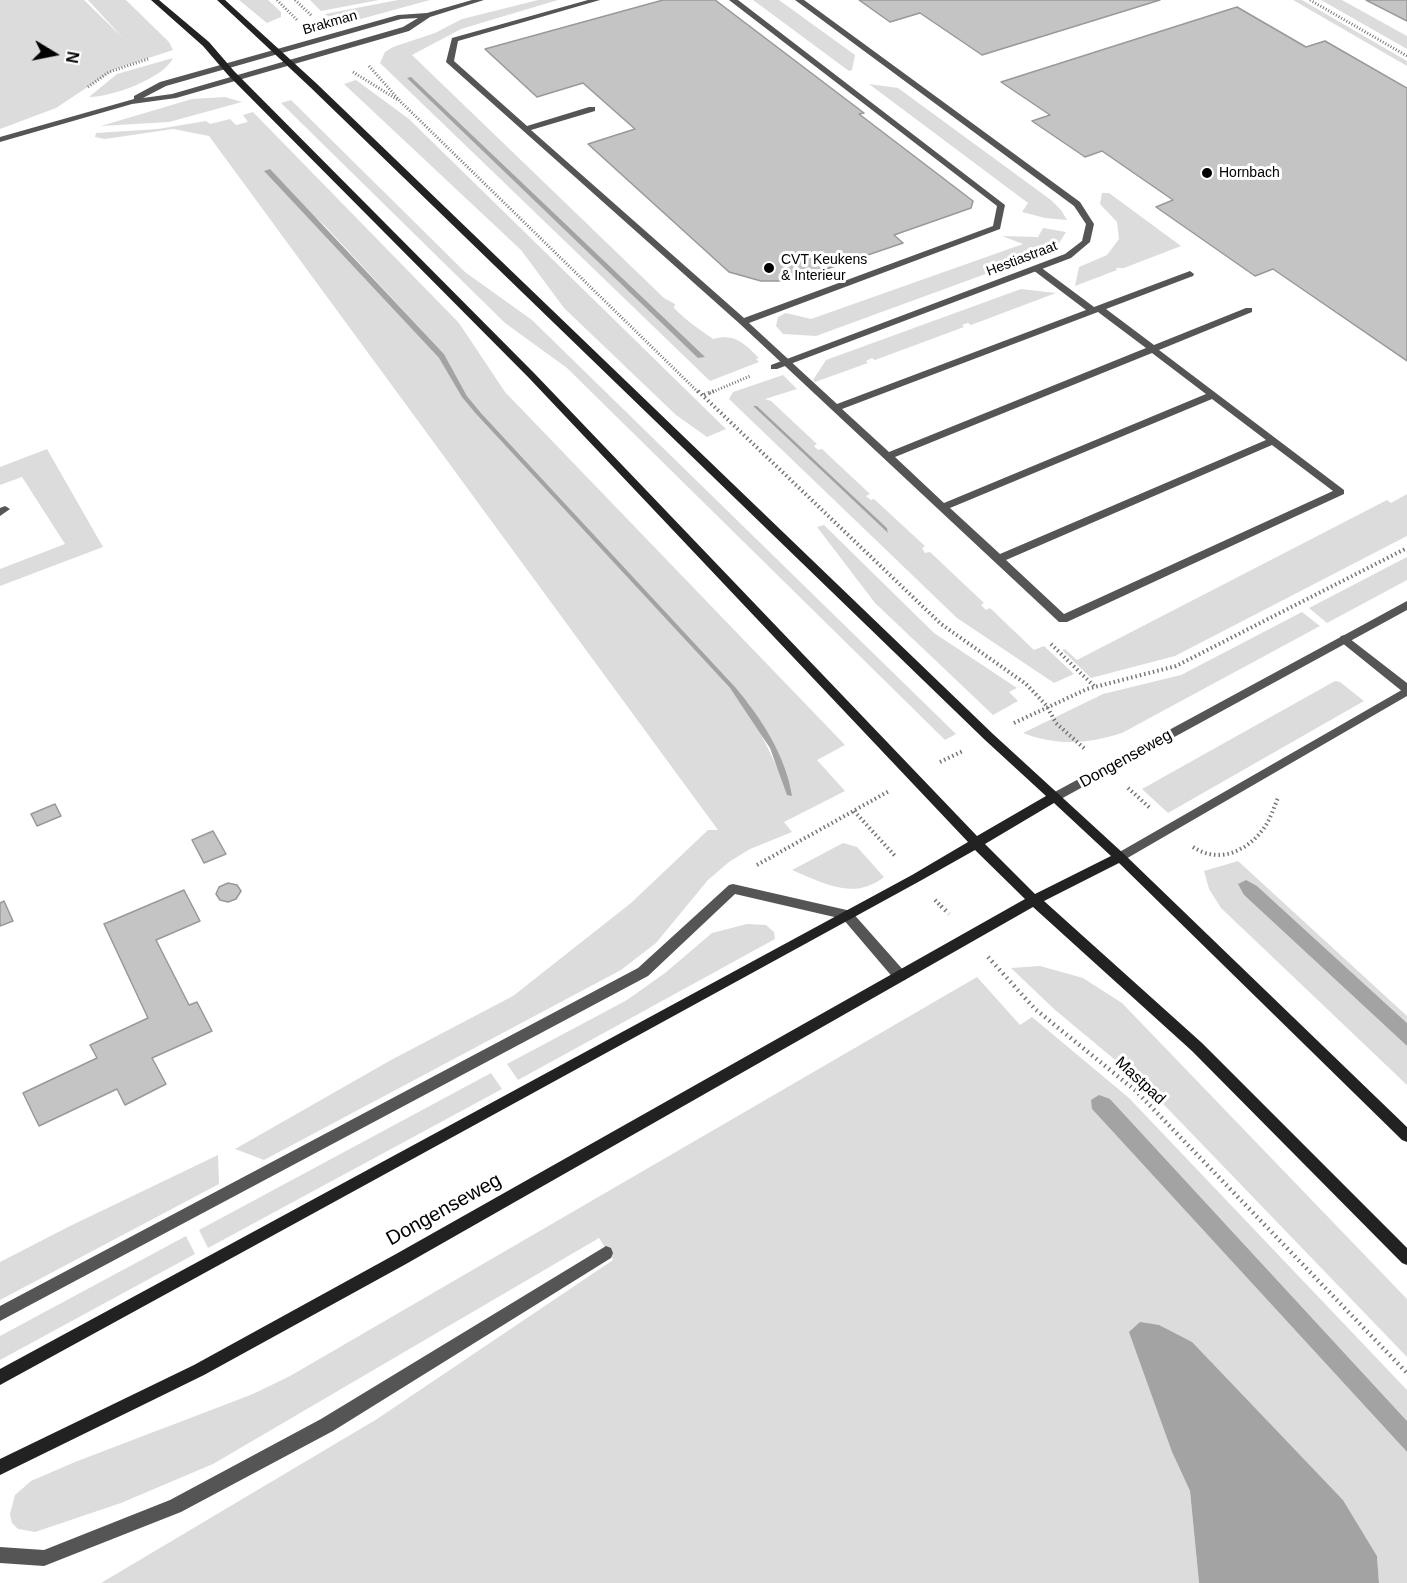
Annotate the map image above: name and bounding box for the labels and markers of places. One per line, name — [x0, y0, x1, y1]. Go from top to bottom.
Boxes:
place label: Hornbach — [1219, 165, 1280, 181]
marker: Hornbach — [1200, 166, 1214, 180]
place label: CVT Keukens & Interieur — [781, 252, 867, 284]
marker: CVT Keukens & Interieur — [762, 261, 776, 275]

